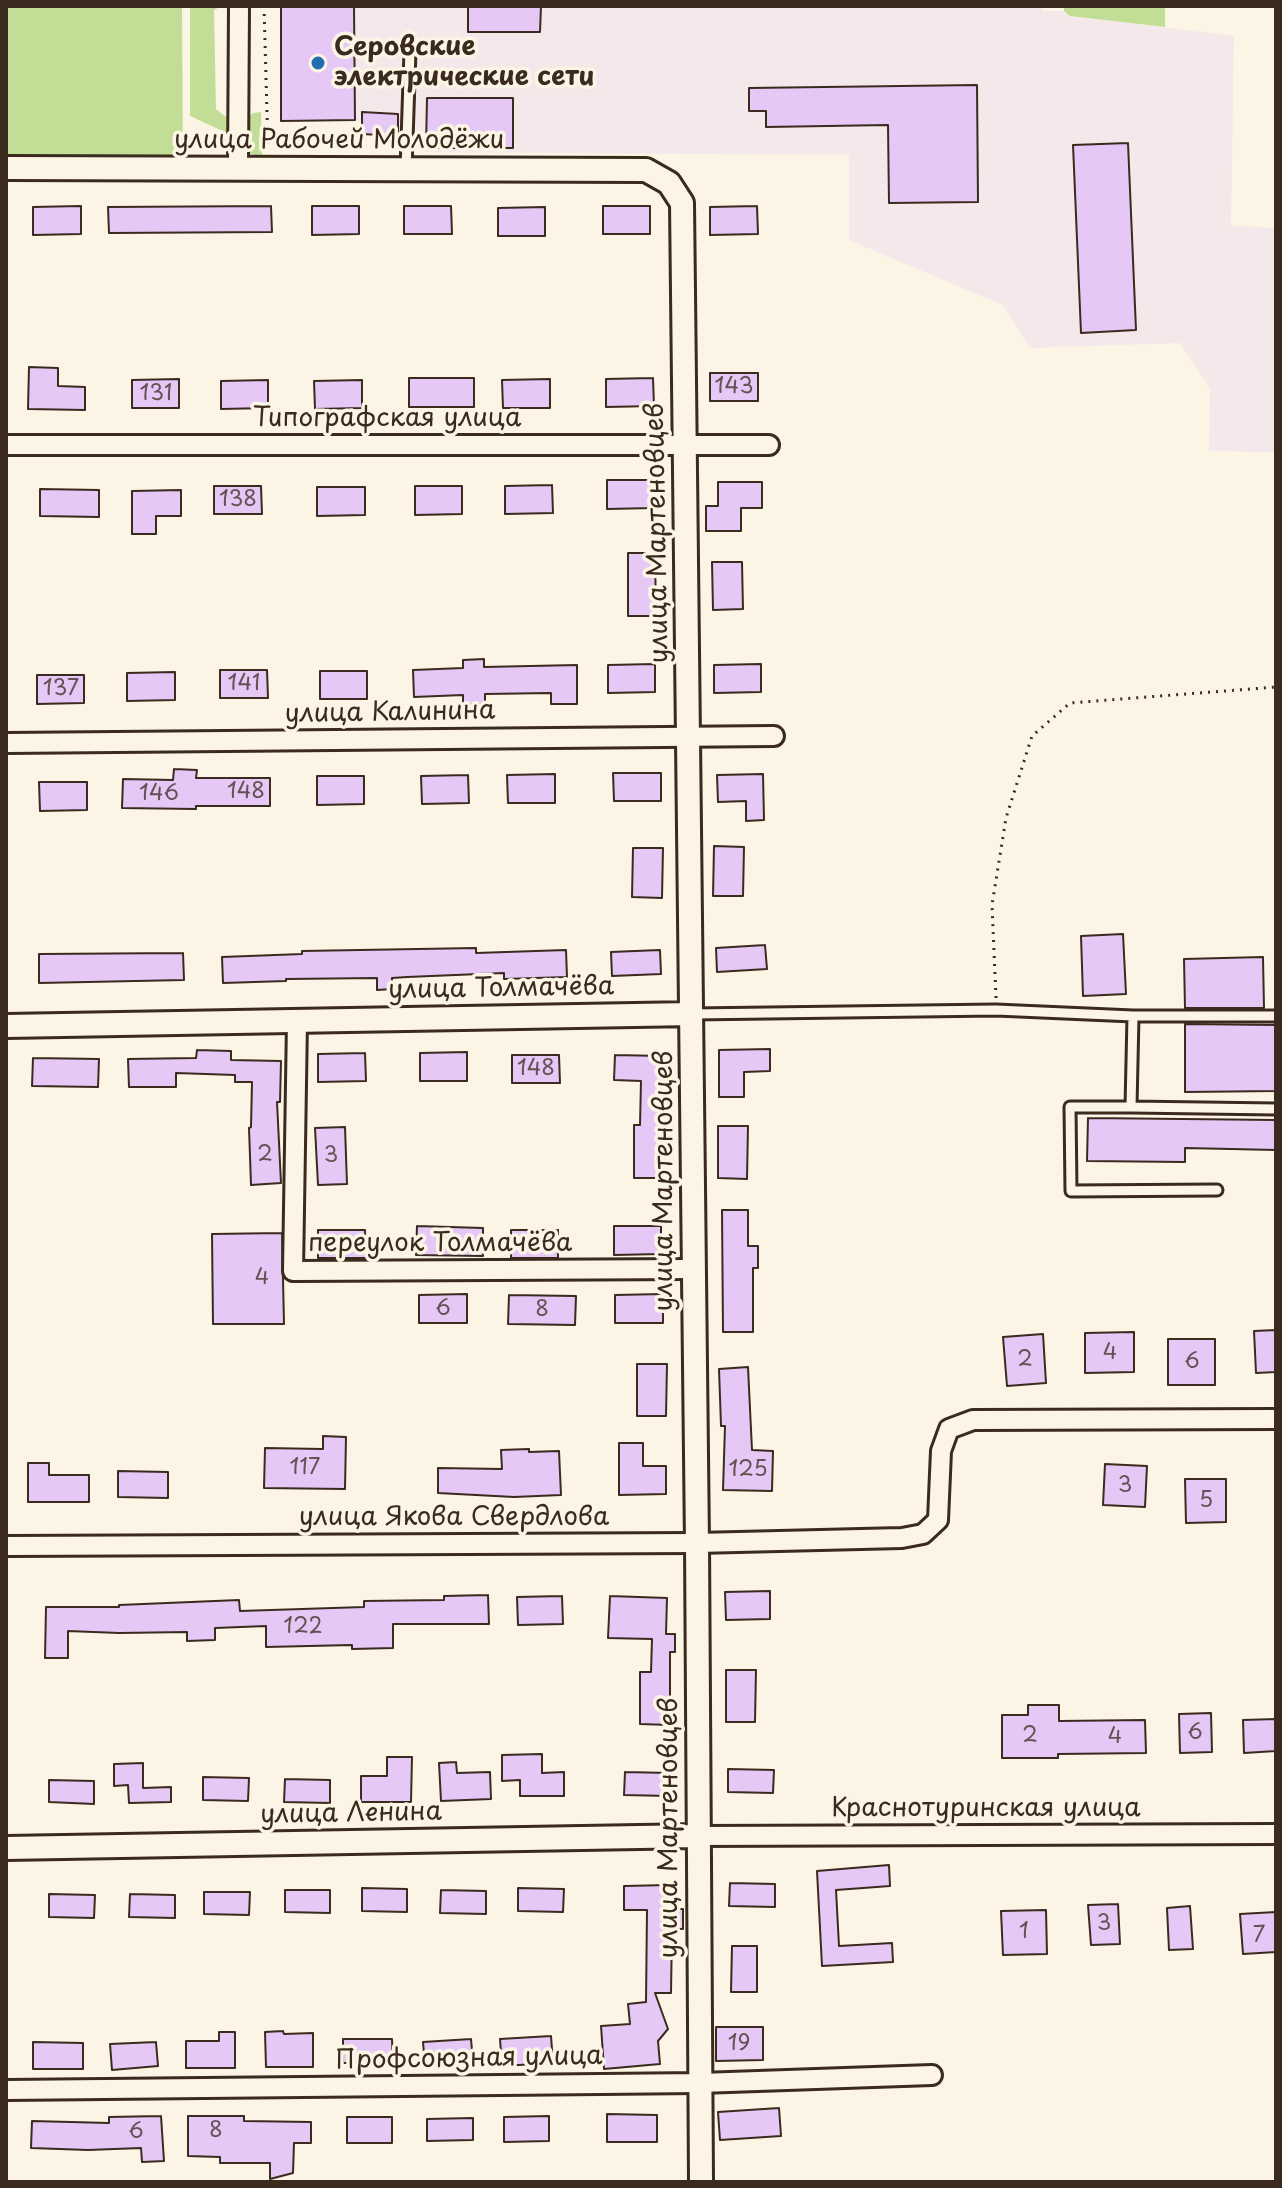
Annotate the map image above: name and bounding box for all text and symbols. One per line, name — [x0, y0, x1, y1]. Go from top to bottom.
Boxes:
place label: Серовские электрические сети — [334, 32, 595, 94]
marker: Серовские электрические сети — [309, 54, 327, 72]
street label: улица Рабочей Молодёжи — [174, 125, 504, 157]
house number: 143 — [715, 374, 753, 400]
house number: 131 — [140, 381, 172, 407]
street label: улица Мартеновцев — [640, 402, 676, 664]
street label: Типографская улица — [253, 403, 521, 435]
house number: 138 — [219, 487, 257, 513]
house number: 141 — [228, 671, 260, 697]
house number: 137 — [43, 676, 79, 702]
street label: улица Калинина — [284, 696, 496, 730]
house number: 148 — [227, 779, 265, 805]
house number: 146 — [139, 781, 179, 807]
street label: улица Толмачёва — [388, 971, 614, 1007]
street label: улица Мартеновцев — [649, 1051, 681, 1311]
house number: 148 — [517, 1056, 555, 1082]
house number: 2 — [257, 1142, 273, 1168]
house number: 3 — [324, 1143, 338, 1169]
street label: переулок Толмачёва — [308, 1228, 572, 1260]
house number: 4 — [255, 1265, 269, 1291]
house number: 6 — [435, 1296, 451, 1322]
house number: 8 — [535, 1297, 549, 1323]
house number: 4 — [1103, 1340, 1117, 1366]
house number: 2 — [1017, 1347, 1033, 1373]
house number: 6 — [1184, 1349, 1200, 1375]
house number: 117 — [290, 1455, 320, 1481]
house number: 125 — [728, 1457, 768, 1483]
house number: 3 — [1118, 1473, 1132, 1499]
house number: 5 — [1199, 1488, 1213, 1514]
street label: улица Якова Свердлова — [299, 1502, 609, 1534]
house number: 122 — [283, 1614, 323, 1640]
street label: улица Мартеновцев — [654, 1698, 686, 1958]
house number: 6 — [1187, 1720, 1203, 1746]
house number: 2 — [1022, 1723, 1038, 1749]
house number: 4 — [1108, 1724, 1122, 1750]
street label: Краснотуринская улица — [831, 1793, 1141, 1825]
street label: улица Ленина — [260, 1797, 442, 1831]
house number: 3 — [1097, 1911, 1111, 1937]
house number: 1 — [1019, 1919, 1029, 1945]
house number: 7 — [1253, 1923, 1265, 1949]
house number: 19 — [728, 2031, 750, 2057]
street label: Профсоюзная улица — [335, 2041, 603, 2077]
house number: 8 — [209, 2118, 223, 2144]
house number: 6 — [128, 2119, 144, 2145]

